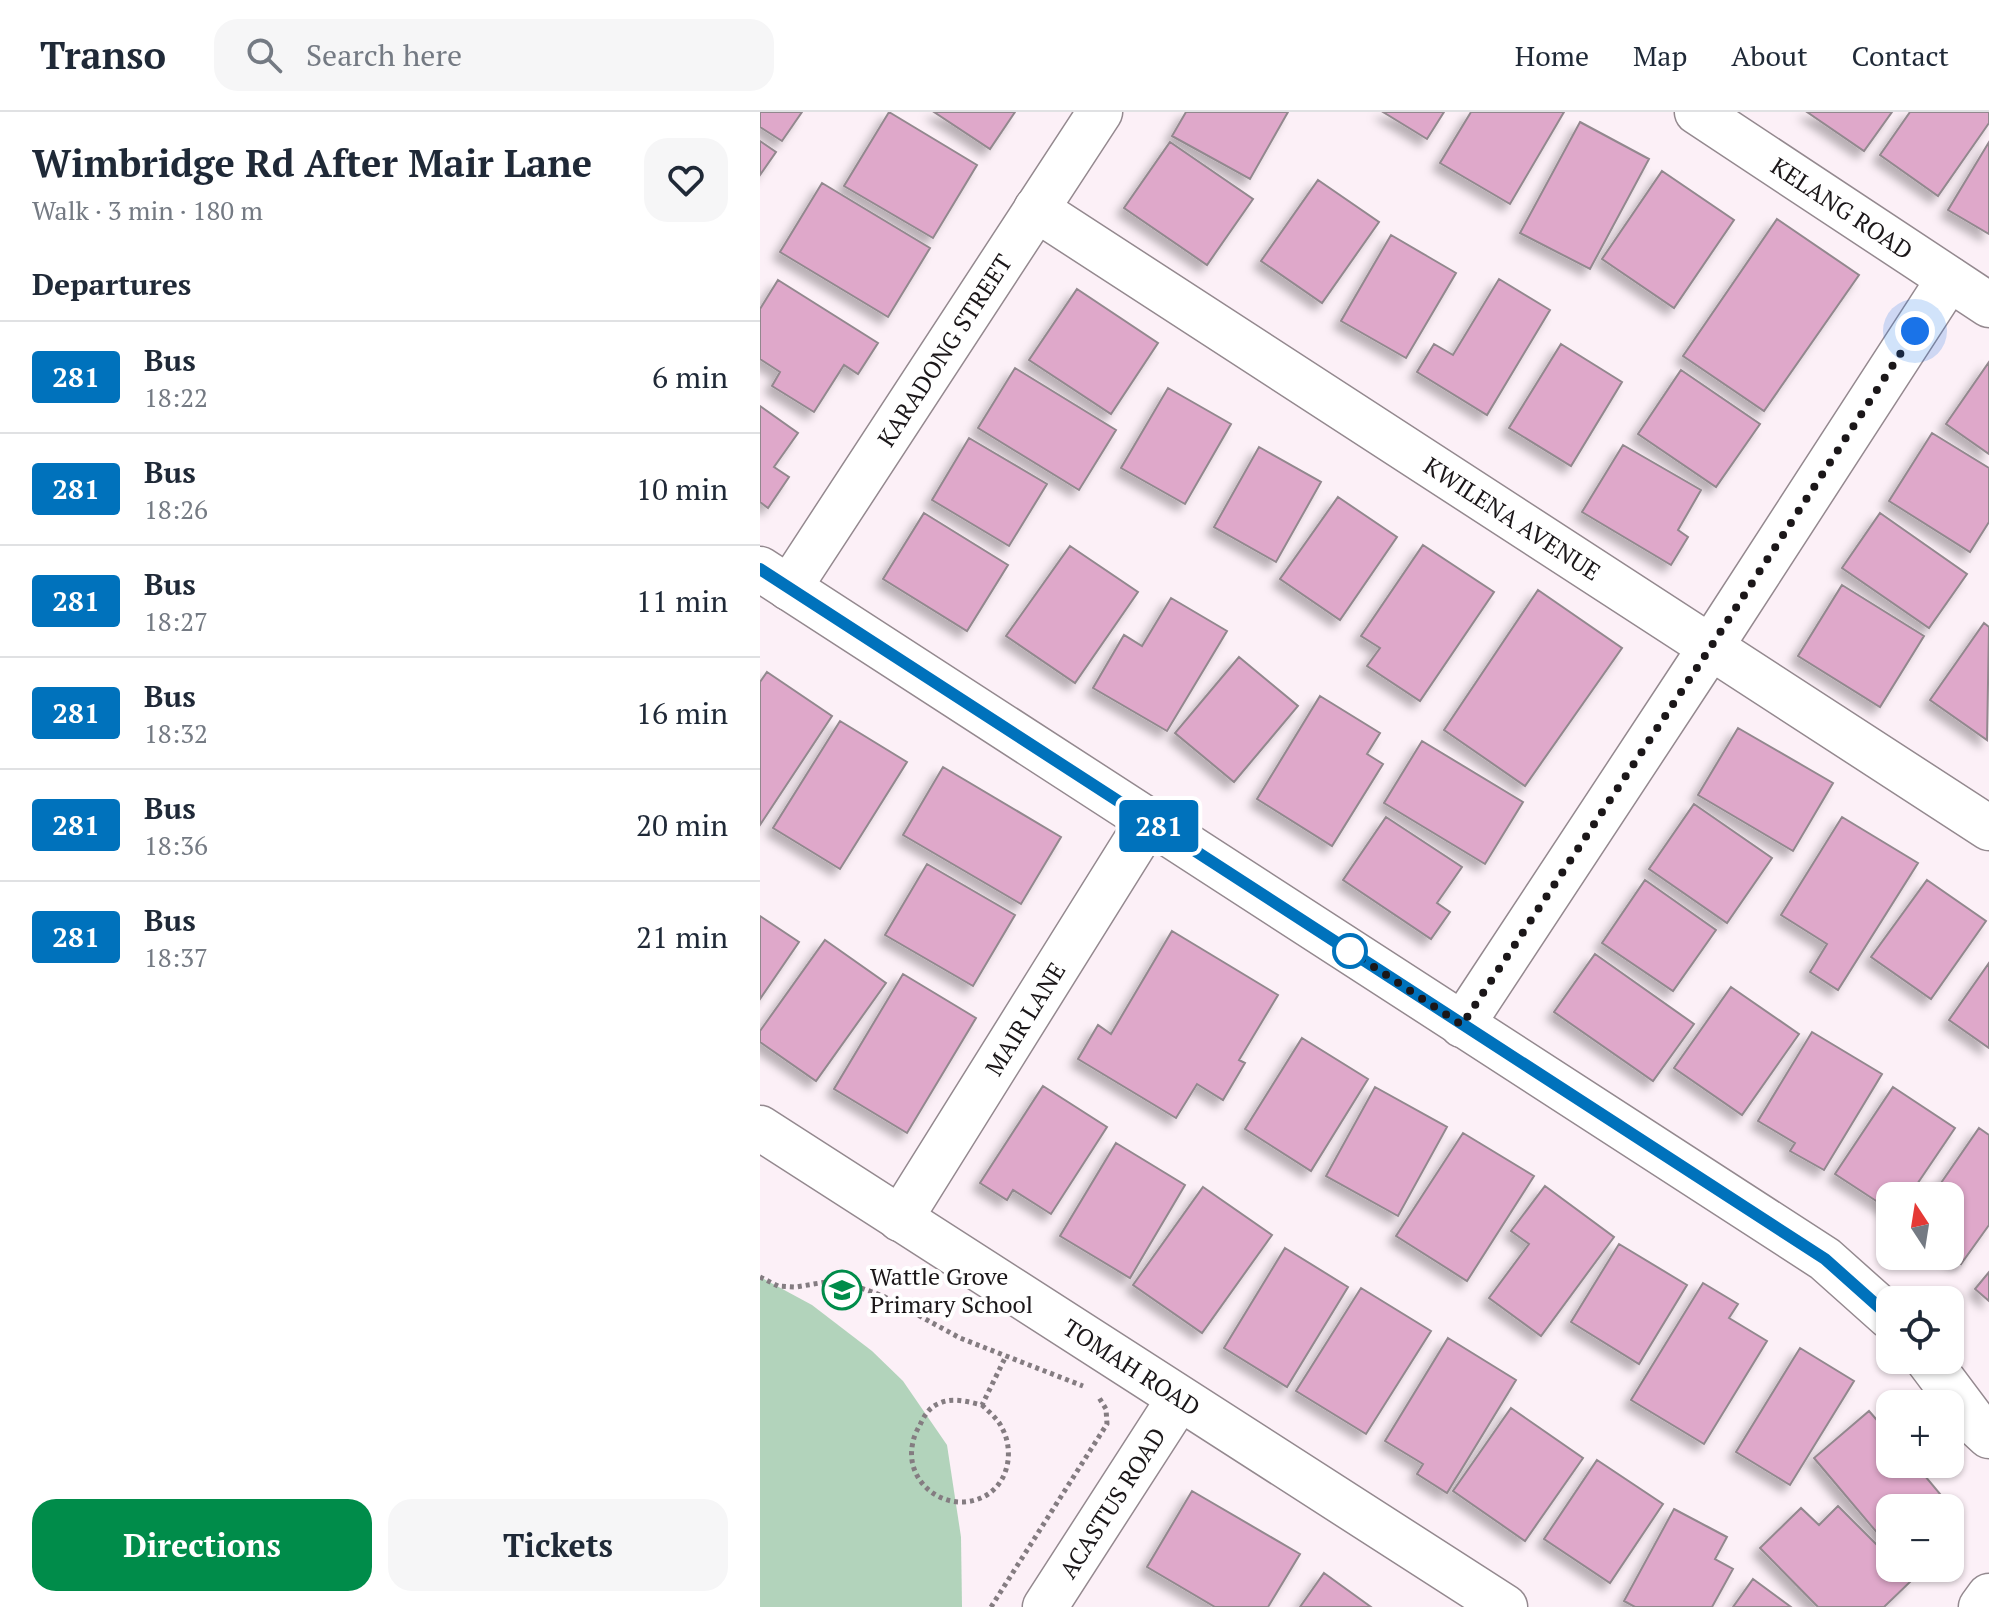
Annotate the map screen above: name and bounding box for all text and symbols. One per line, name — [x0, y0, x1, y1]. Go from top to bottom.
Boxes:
search box — [214, 19, 774, 91]
text: Transo — [40, 30, 166, 80]
icon: search — [242, 33, 286, 77]
text: Search here — [306, 35, 462, 75]
text: Home — [1515, 37, 1589, 74]
text: Map — [1633, 37, 1687, 74]
text: About — [1731, 37, 1808, 74]
text: Contact — [1852, 37, 1949, 74]
text: Wimbridge Rd After Mair Lane — [32, 138, 592, 188]
button: heart — [644, 138, 728, 222]
street label: KELANG ROAD — [1765, 150, 1919, 266]
text: Walk · 3 min · 180 m — [32, 193, 263, 227]
street label: KARADONG STREET — [870, 248, 1019, 453]
text: Departures — [32, 264, 191, 304]
your location — [1895, 311, 1935, 351]
text: Bus — [144, 340, 196, 380]
text: 6 min — [652, 357, 728, 397]
text: 281 — [52, 358, 100, 395]
text: 18:22 — [144, 380, 208, 414]
street label: KWILENA AVENUE — [1418, 449, 1607, 587]
text: Bus — [144, 452, 196, 492]
text: 10 min — [636, 469, 728, 509]
text: 281 — [52, 470, 100, 507]
text: 18:26 — [144, 492, 208, 526]
text: Bus — [144, 564, 196, 604]
text: 11 min — [636, 581, 728, 621]
text: 281 — [52, 582, 100, 619]
text: 18:27 — [144, 604, 208, 638]
text: Bus — [144, 676, 196, 716]
text: 16 min — [636, 693, 728, 733]
text: 281 — [52, 694, 100, 731]
text: 18:32 — [144, 716, 208, 750]
text: Bus — [144, 788, 196, 828]
line badge: 281 — [1113, 800, 1205, 852]
text: 20 min — [636, 805, 728, 845]
text: 281 — [52, 806, 100, 843]
text: 281 — [1135, 807, 1183, 844]
text: 18:36 — [144, 828, 208, 862]
text: Bus — [144, 900, 196, 940]
text: 21 min — [636, 917, 728, 957]
text: 281 — [52, 918, 100, 955]
unlabelled marker — [1333, 934, 1367, 968]
text: 18:37 — [144, 940, 208, 974]
street label: MAIR LANE — [977, 956, 1072, 1082]
north arrow — [1876, 1182, 1964, 1270]
map controls — [1876, 1182, 1964, 1582]
place label: Wattle Grove Primary School — [870, 1260, 1033, 1320]
school or university icon: Wattle Grove Primary School — [821, 1269, 863, 1311]
button: locate — [1876, 1286, 1964, 1374]
street label: TOMAH ROAD — [1057, 1311, 1206, 1423]
button: + — [1876, 1390, 1964, 1478]
street label: ACASTUS ROAD — [1052, 1421, 1173, 1584]
button: − — [1876, 1494, 1964, 1582]
button: Directions — [32, 1499, 372, 1591]
button: Tickets — [388, 1499, 728, 1591]

